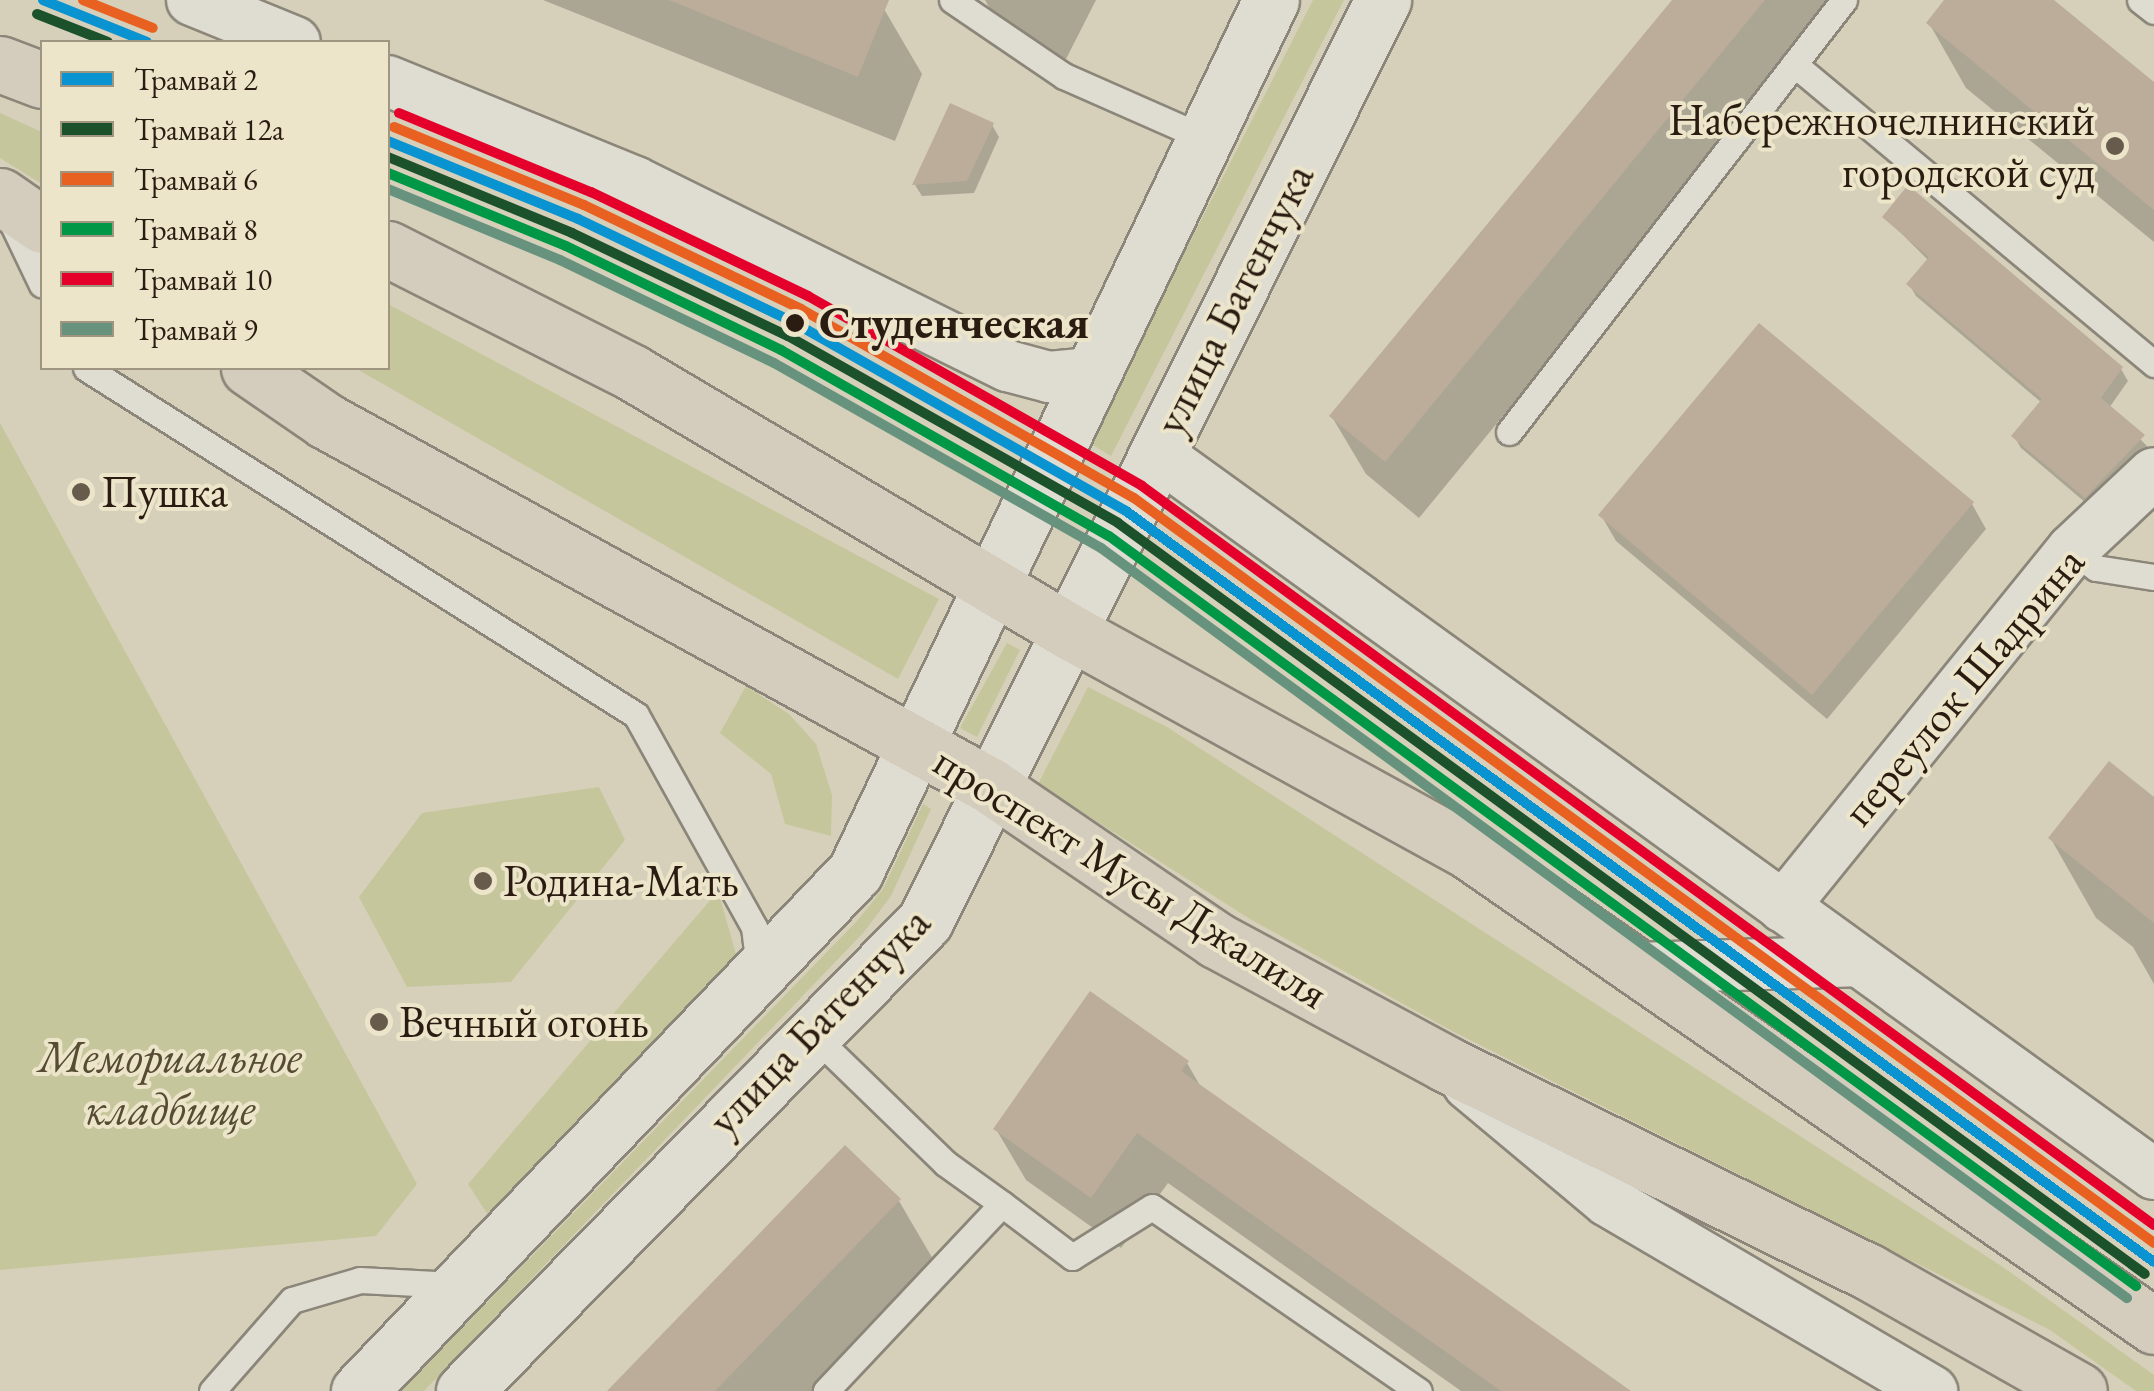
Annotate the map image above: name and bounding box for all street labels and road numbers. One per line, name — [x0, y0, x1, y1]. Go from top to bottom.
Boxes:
street label: улица Батенчука — [1143, 155, 1325, 443]
street label: переулок Шадрина — [1831, 536, 2095, 836]
street label: проспект Мусы Джалиля — [924, 734, 1338, 1020]
street label: улица Батенчука — [697, 896, 941, 1146]

